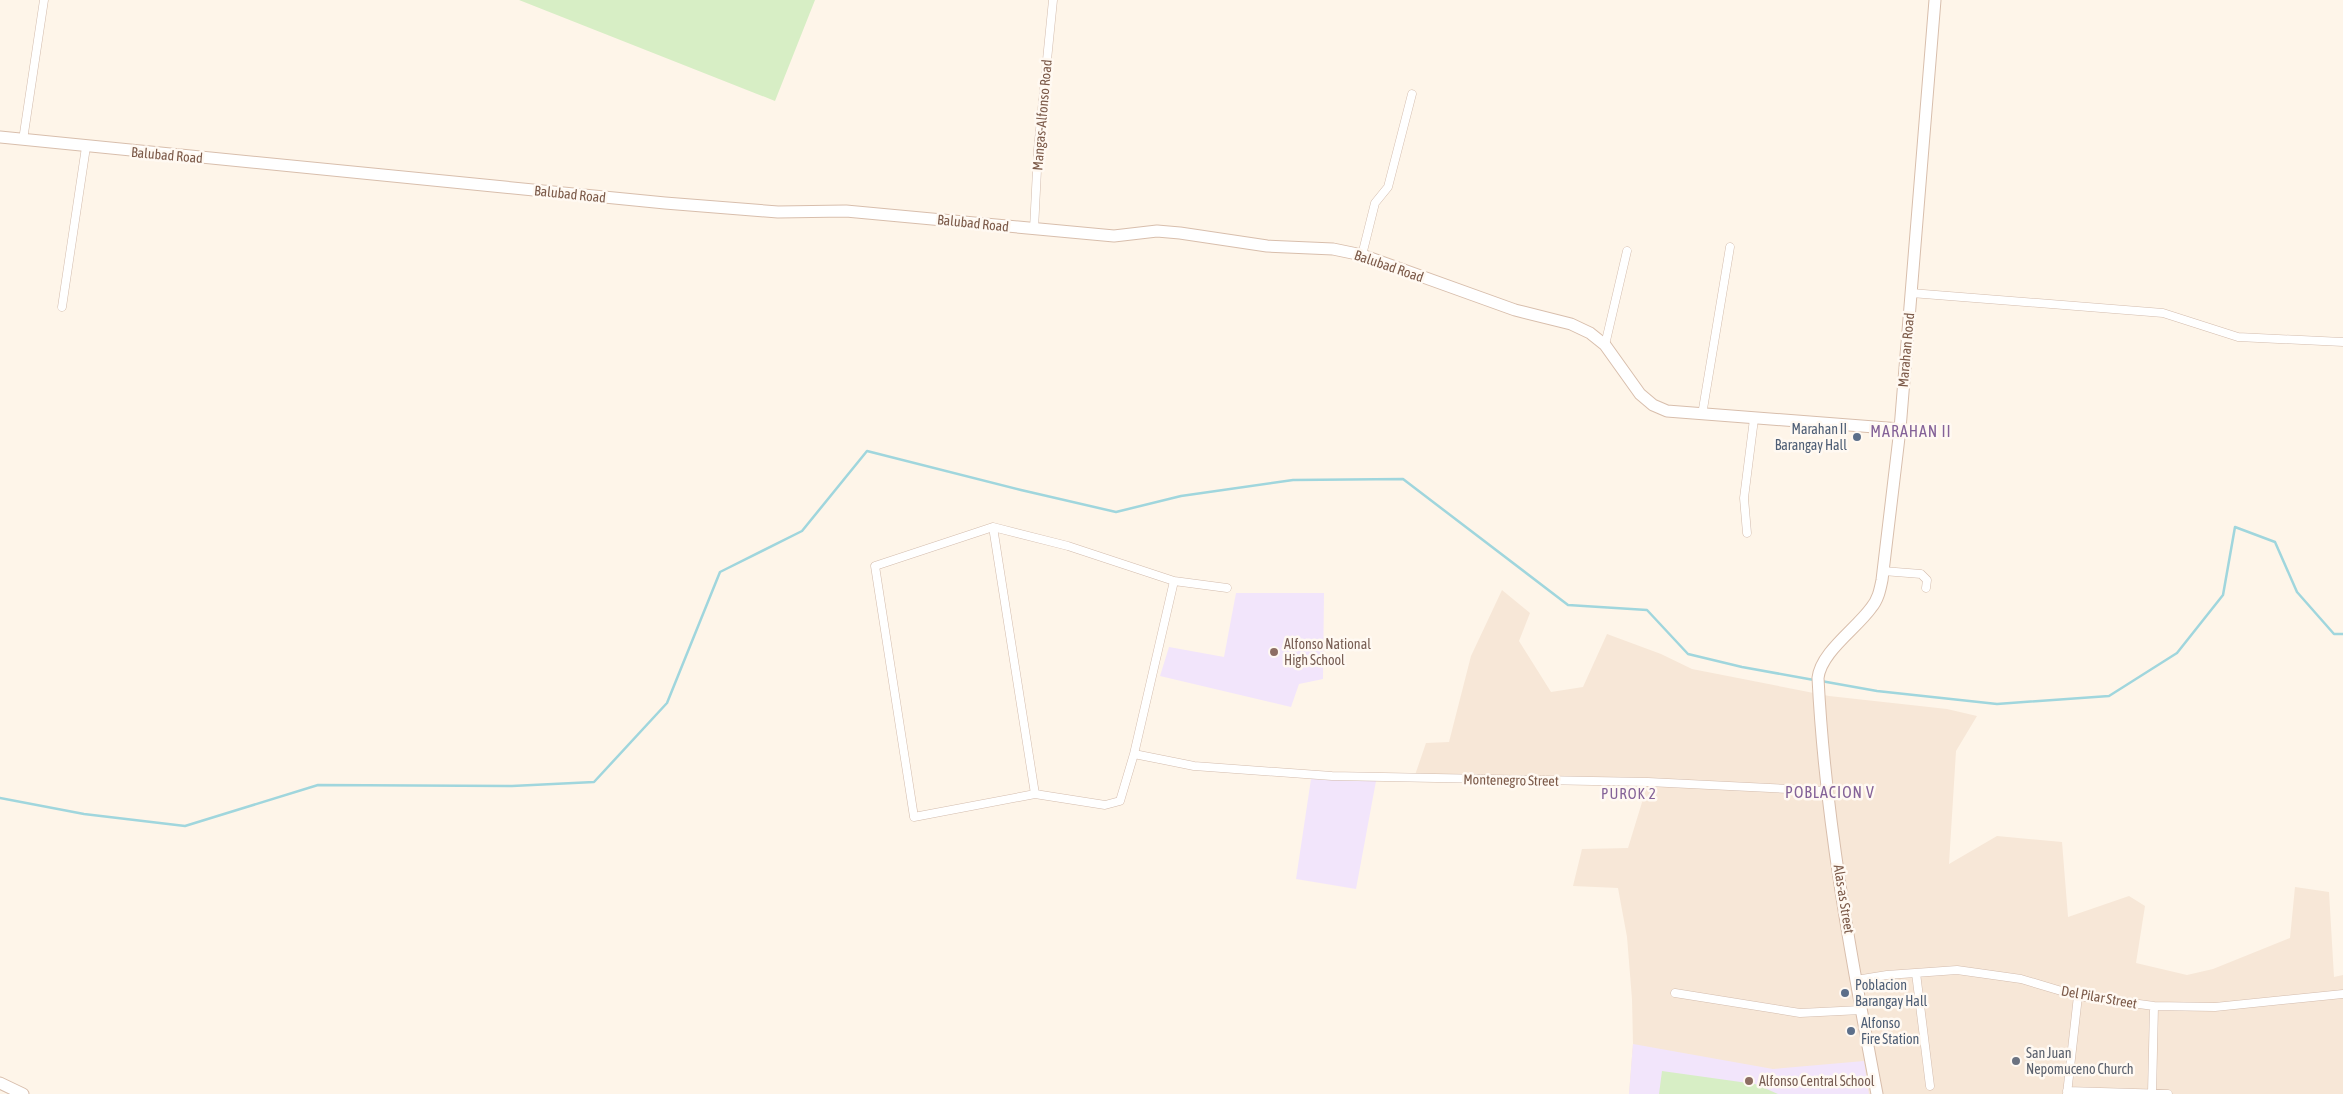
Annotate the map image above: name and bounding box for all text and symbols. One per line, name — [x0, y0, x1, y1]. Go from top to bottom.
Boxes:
street label: Mangas-Alfonso Road — [1029, 59, 1055, 171]
street label: Balubad Road — [130, 144, 204, 166]
street label: Balubad Road — [533, 182, 607, 206]
street label: Balubad Road — [936, 211, 1010, 235]
street label: Balubad Road — [1352, 247, 1426, 285]
street label: Marahan Road — [1895, 312, 1917, 388]
place label: Marahan II Barangay Hall — [1775, 421, 1847, 453]
district label: MARAHAN II — [1870, 422, 1952, 440]
marker: Marahan II Barangay Hall — [1851, 431, 1863, 443]
place label: Alfonso National High School — [1284, 636, 1371, 668]
marker: Alfonso National High School — [1268, 646, 1280, 658]
street label: Montenegro Street — [1463, 771, 1559, 789]
district label: POBLACION V — [1785, 783, 1875, 801]
district label: PUROK 2 — [1601, 785, 1657, 802]
street label: Alas-as Street — [1831, 863, 1857, 935]
place label: Poblacion Barangay Hall — [1855, 977, 1928, 1009]
street label: Del Pilar Street — [2060, 982, 2138, 1012]
marker: Poblacion Barangay Hall — [1839, 987, 1851, 999]
place label: Alfonso Fire Station — [1861, 1015, 1919, 1047]
marker: Alfonso Fire Station — [1845, 1025, 1857, 1037]
place label: San Juan Nepomuceno Church — [2026, 1045, 2133, 1077]
marker: San Juan Nepomuceno Church — [2010, 1055, 2022, 1067]
place label: Alfonso Central School — [1759, 1073, 1875, 1089]
marker: Alfonso Central School — [1743, 1075, 1755, 1087]

